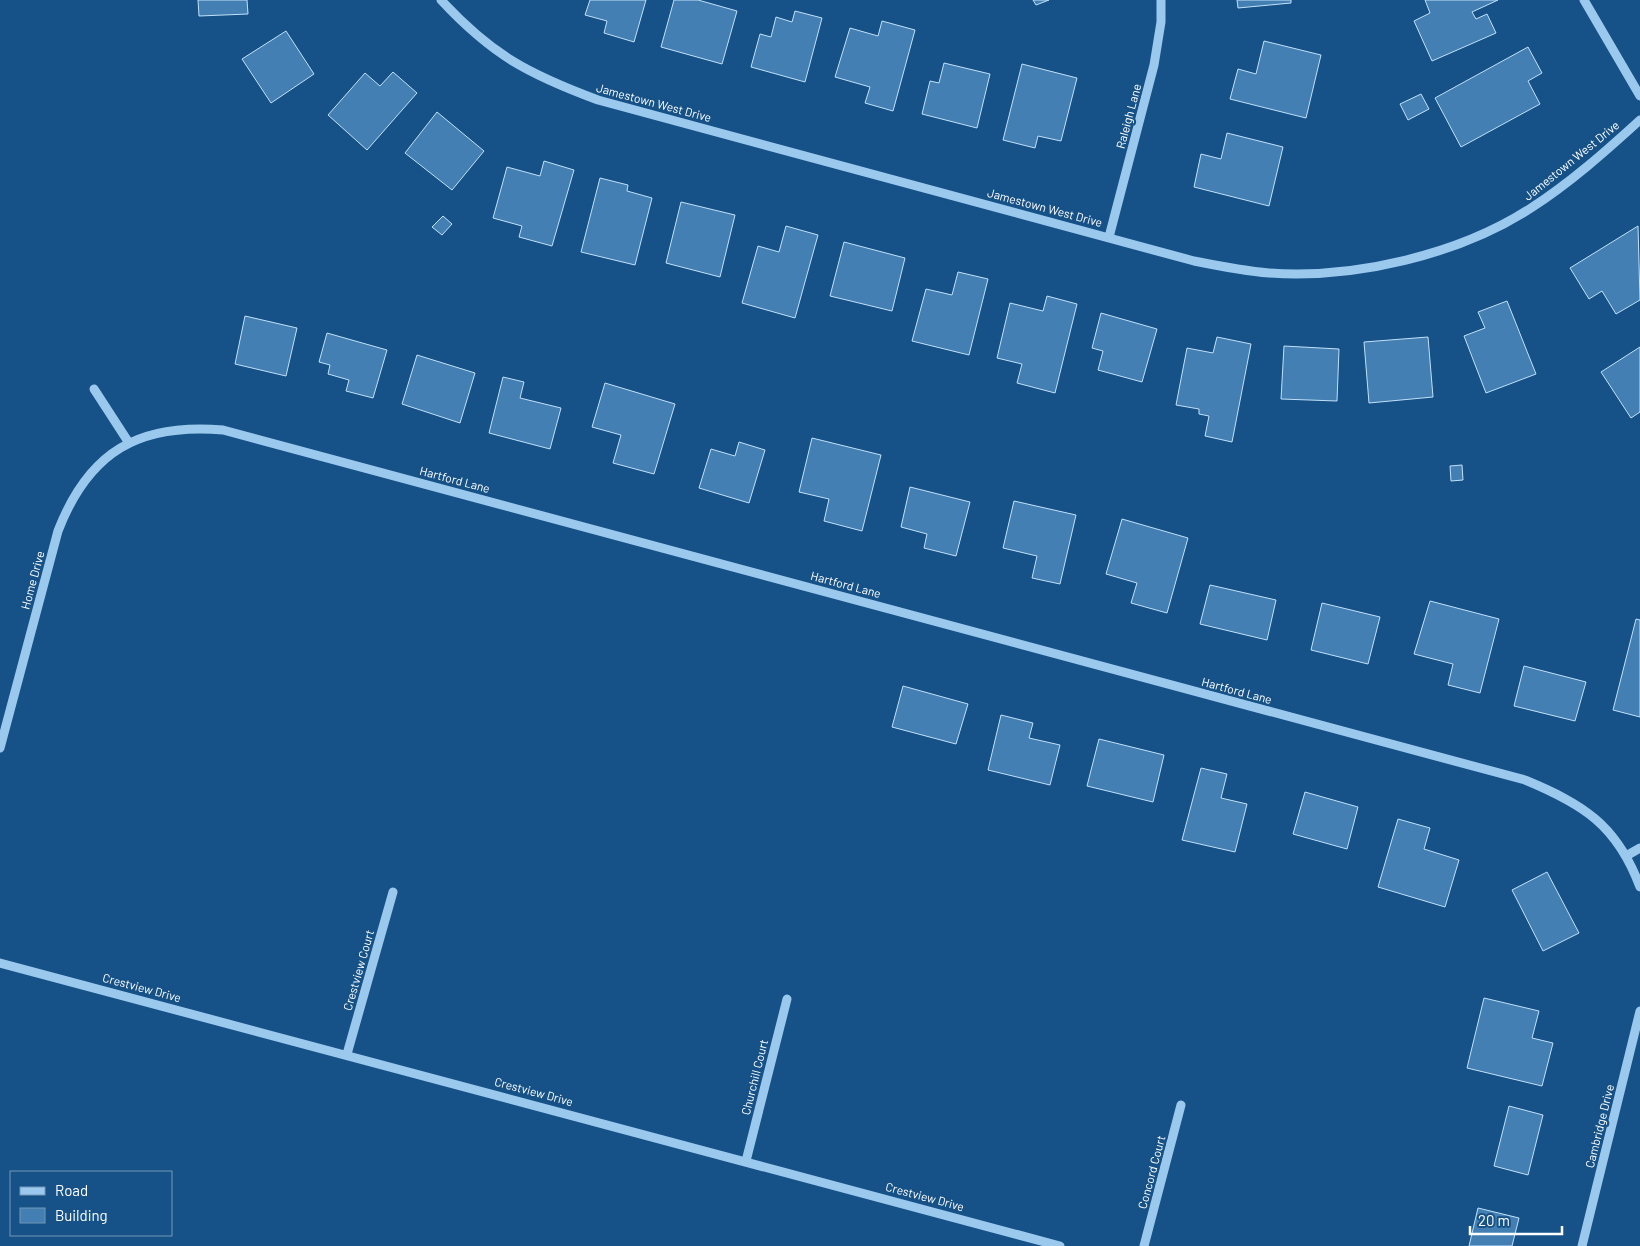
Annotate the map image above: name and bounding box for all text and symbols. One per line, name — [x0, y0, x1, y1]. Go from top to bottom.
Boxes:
street label: Jamestown West Drive — [595, 80, 713, 124]
street label: Raleigh Lane — [1113, 82, 1143, 150]
street label: Jamestown West Drive — [1521, 117, 1621, 203]
street label: Jamestown West Drive — [986, 185, 1104, 229]
street label: Hartford Lane — [418, 463, 492, 495]
street label: Home Drive — [18, 549, 46, 611]
street label: Hartford Lane — [809, 568, 883, 600]
street label: Hartford Lane — [1200, 674, 1274, 706]
street label: Crestview Court — [340, 928, 376, 1012]
street label: Crestview Drive — [101, 970, 183, 1004]
street label: Churchill Court — [738, 1038, 770, 1116]
street label: Crestview Drive — [493, 1074, 575, 1108]
street label: Cambridge Drive — [1582, 1083, 1616, 1169]
street label: Concord Court — [1134, 1134, 1168, 1210]
legend — [10, 1171, 172, 1236]
street label: Crestview Drive — [884, 1179, 966, 1213]
text: Road — [55, 1181, 88, 1199]
scale bar — [1470, 1204, 1562, 1236]
text: Building — [55, 1206, 108, 1224]
text: 20 m — [1478, 1211, 1510, 1229]

